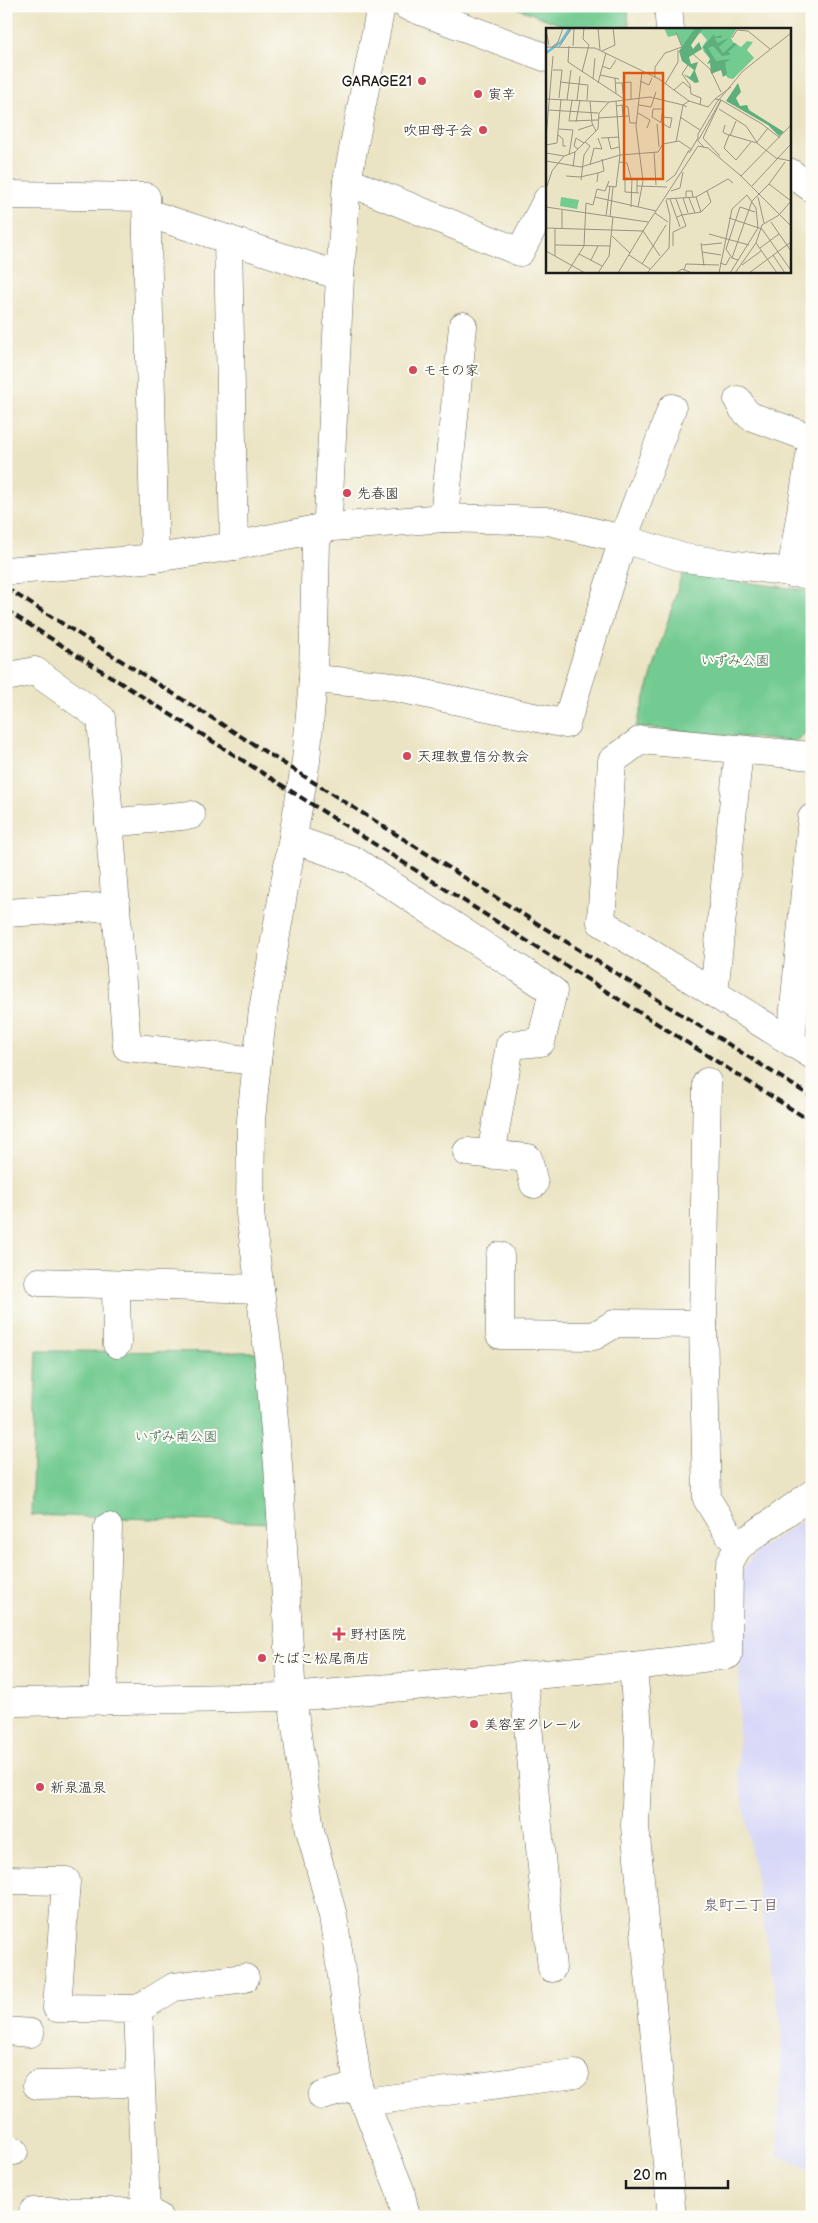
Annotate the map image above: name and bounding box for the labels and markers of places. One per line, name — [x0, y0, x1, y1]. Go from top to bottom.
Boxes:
place label: GARAGE21 — [342, 73, 412, 90]
marker: GARAGE21 — [416, 75, 428, 87]
place label: 寅辛 — [488, 86, 516, 103]
marker: 寅辛 — [472, 88, 484, 100]
place label: 吹田母子会 — [403, 122, 473, 139]
marker: 吹田母子会 — [477, 124, 489, 136]
place label: モモの家 — [423, 362, 479, 379]
marker: モモの家 — [407, 364, 419, 376]
place label: 先春園 — [357, 485, 399, 502]
marker: 先春園 — [341, 487, 353, 499]
place label: 天理教豊信分教会 — [417, 748, 529, 765]
marker: 天理教豊信分教会 — [401, 750, 413, 762]
place label: 野村医院 — [350, 1626, 406, 1643]
marker: 野村医院 — [332, 1627, 346, 1641]
place label: たばこ松尾商店 — [272, 1650, 370, 1667]
marker: たばこ松尾商店 — [256, 1652, 268, 1664]
place label: 美容室クレール — [484, 1716, 582, 1733]
marker: 美容室クレール — [468, 1718, 480, 1730]
place label: 新泉温泉 — [50, 1779, 106, 1796]
marker: 新泉温泉 — [34, 1781, 46, 1793]

